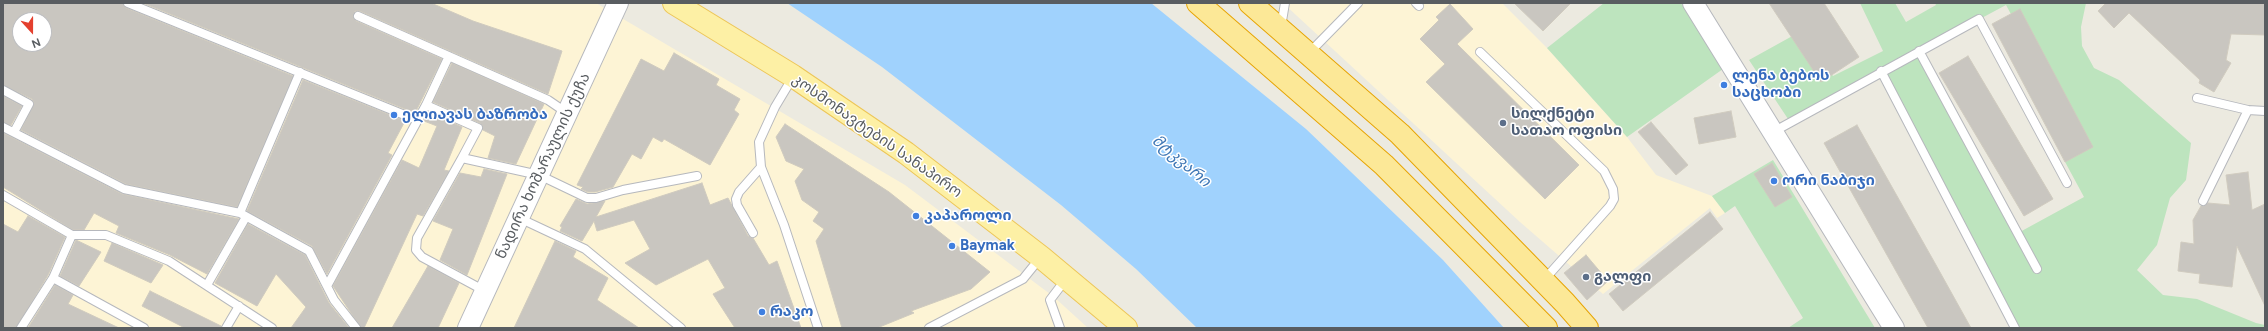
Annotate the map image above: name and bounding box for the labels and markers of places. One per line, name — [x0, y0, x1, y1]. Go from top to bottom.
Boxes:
place label: ლენა ბებოს საცხობი — [1732, 67, 1830, 102]
marker: ლენა ბებოს საცხობი — [1719, 80, 1729, 90]
place label: სილქნეტი სათაო ოფისი — [1511, 105, 1622, 140]
place label: ელიავას ბაზრობა — [402, 106, 548, 124]
marker: ელიავას ბაზრობა — [389, 110, 399, 120]
marker: სილქნეტი სათაო ოფისი — [1498, 118, 1508, 128]
place label: ორი ნაბიჯი — [1782, 172, 1875, 190]
marker: ორი ნაბიჯი — [1769, 176, 1779, 186]
place label: კაპაროლი — [924, 207, 1011, 225]
marker: კაპაროლი — [911, 211, 921, 221]
place label: Baymak — [960, 237, 1015, 255]
marker: Baymak — [947, 241, 957, 251]
place label: გალფი — [1594, 268, 1651, 286]
marker: გალფი — [1581, 272, 1591, 282]
place label: რაკო — [770, 303, 813, 321]
marker: რაკო — [757, 307, 767, 317]

